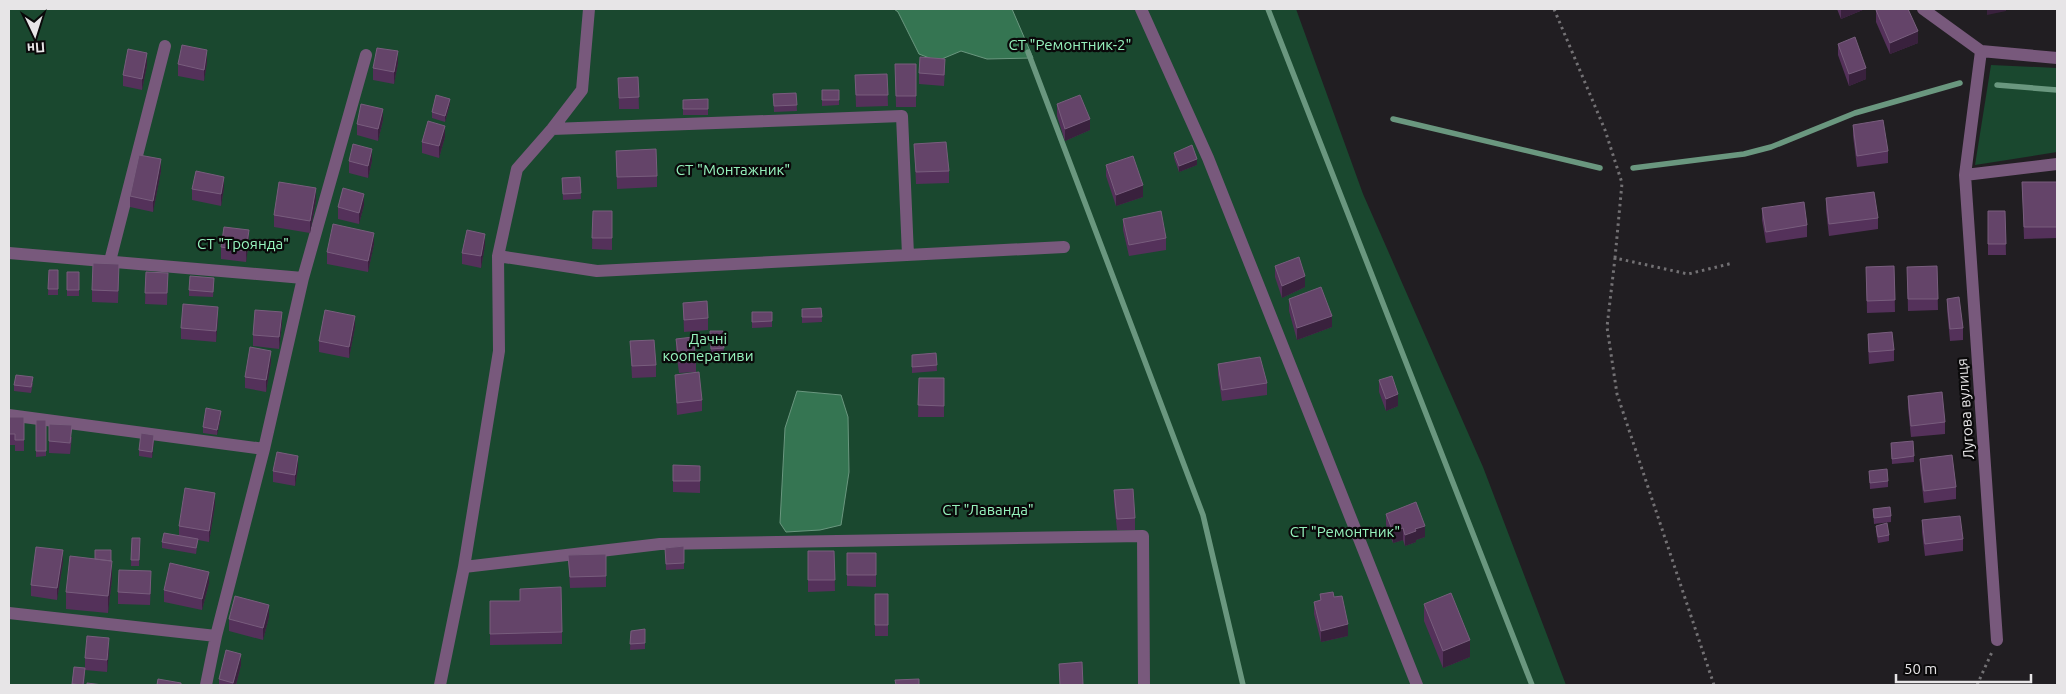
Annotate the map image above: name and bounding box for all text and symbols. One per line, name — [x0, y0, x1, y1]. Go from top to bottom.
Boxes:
north arrow — [10, 10, 60, 60]
park label: СТ "Ремонтник-2" — [1008, 36, 1132, 53]
text: Пн — [26, 39, 46, 57]
park label: СТ "Монтажник" — [676, 161, 790, 178]
park label: СТ "Троянда" — [197, 235, 289, 252]
park label: Дачні кооперативи — [662, 330, 754, 364]
street label: Лугова вулиця — [1953, 358, 1977, 460]
park label: СТ "Лаванда" — [942, 501, 1034, 518]
park label: СТ "Ремонтник" — [1290, 523, 1400, 540]
scale bar — [1896, 652, 2031, 684]
text: 50 m — [1904, 660, 1937, 677]

